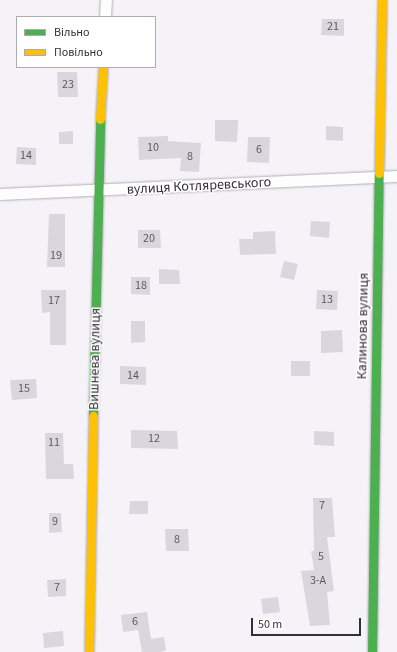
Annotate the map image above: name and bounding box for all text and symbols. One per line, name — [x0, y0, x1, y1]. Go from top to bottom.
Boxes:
legend — [16, 16, 156, 68]
house number: 21 — [327, 20, 339, 34]
text: Вільно — [54, 24, 90, 41]
text: Повільно — [54, 44, 103, 61]
house number: 23 — [62, 78, 74, 92]
house number: 10 — [147, 141, 159, 155]
house number: 6 — [256, 143, 262, 157]
house number: 14 — [20, 149, 32, 163]
house number: 8 — [187, 150, 193, 164]
street label: вулиця Котляревського — [126, 174, 272, 198]
house number: 20 — [143, 232, 155, 246]
house number: 19 — [50, 249, 62, 263]
street label: Калинова вулиця — [354, 272, 372, 380]
house number: 18 — [135, 279, 147, 293]
house number: 13 — [321, 293, 333, 307]
house number: 17 — [48, 294, 60, 308]
street label: Вишнева вулиця — [86, 308, 104, 410]
house number: 14 — [127, 369, 139, 383]
house number: 15 — [18, 382, 30, 396]
house number: 12 — [148, 432, 160, 446]
house number: 11 — [48, 436, 60, 450]
house number: 7 — [319, 499, 325, 513]
house number: 9 — [52, 515, 58, 529]
house number: 8 — [174, 533, 180, 547]
house number: 5 — [318, 550, 324, 564]
house number: 3-А — [310, 574, 326, 588]
house number: 7 — [54, 581, 60, 595]
scale bar — [253, 610, 363, 636]
house number: 6 — [132, 615, 138, 629]
text: 50 m — [258, 616, 282, 633]

